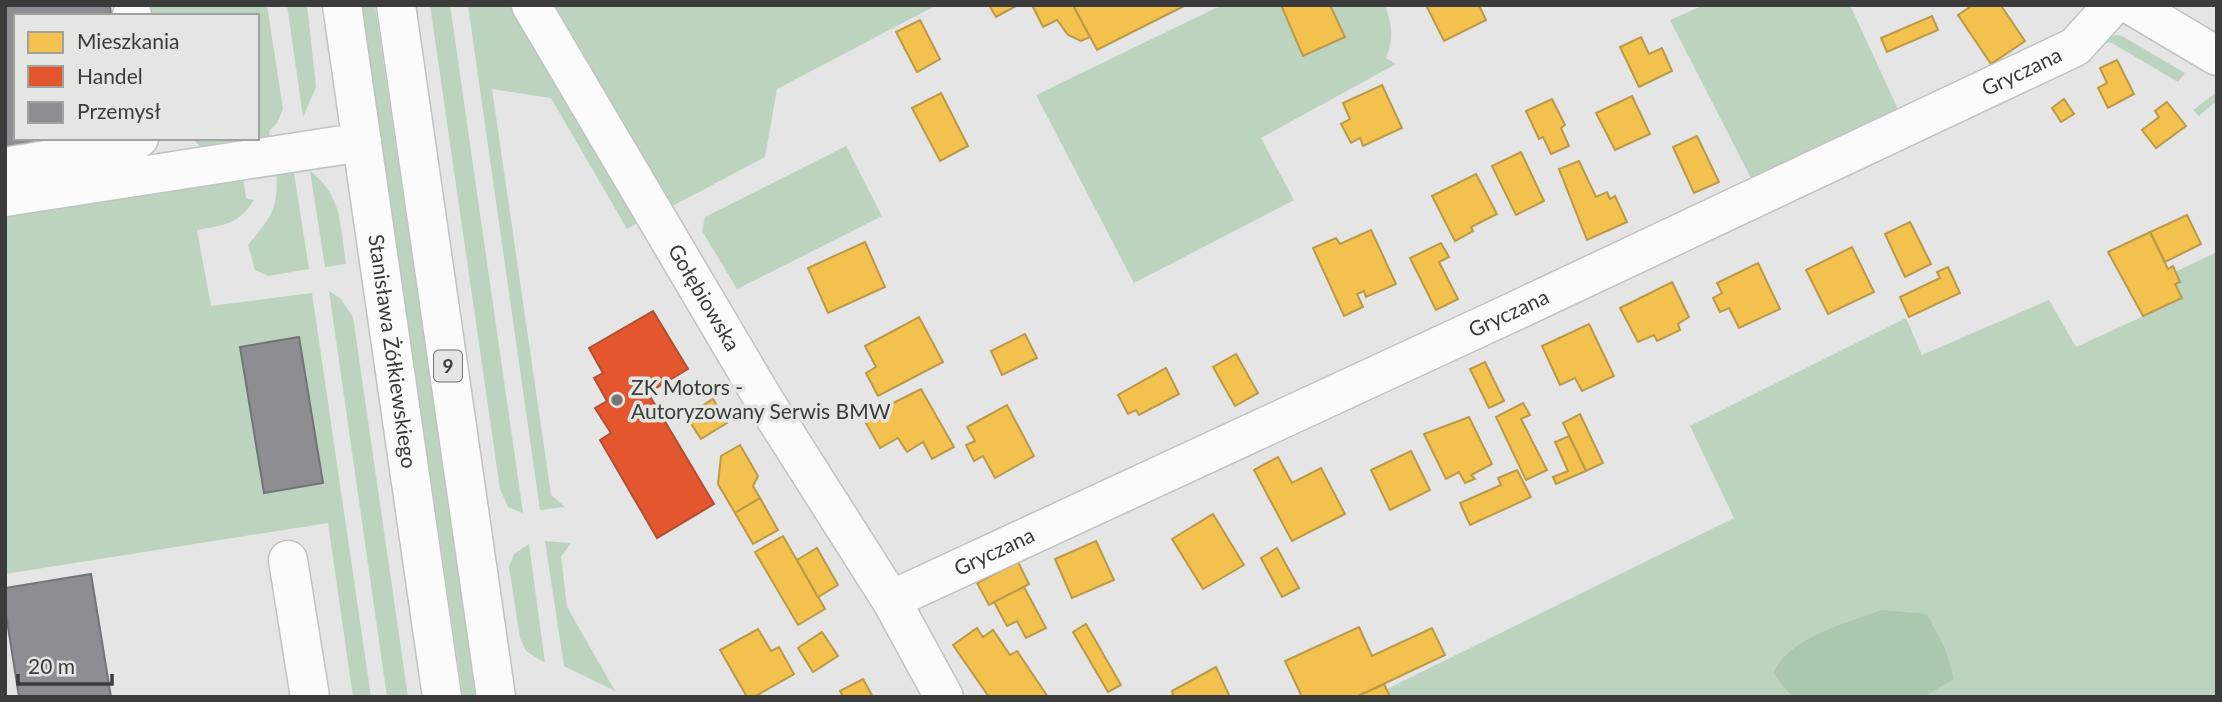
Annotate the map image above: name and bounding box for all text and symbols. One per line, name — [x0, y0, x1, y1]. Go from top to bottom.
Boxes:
legend — [14, 14, 259, 140]
text: Mieszkania — [77, 28, 179, 53]
street label: Gryczana — [1977, 41, 2065, 100]
text: Handel — [77, 63, 143, 88]
text: Przemysł — [77, 98, 161, 123]
street label: Stanisława Żółkiewskiego — [364, 233, 423, 470]
street label: Gołębiowska — [664, 239, 746, 355]
street label: Gryczana — [1464, 283, 1552, 342]
road number: 9 — [434, 350, 462, 382]
place label: ZK Motors - Autoryzowany Serwis BMW — [631, 374, 891, 423]
marker: ZK Motors - Autoryzowany Serwis BMW — [609, 392, 625, 408]
street label: Gryczana — [950, 521, 1038, 580]
scale bar — [18, 642, 112, 686]
text: 20 m — [28, 653, 75, 678]

